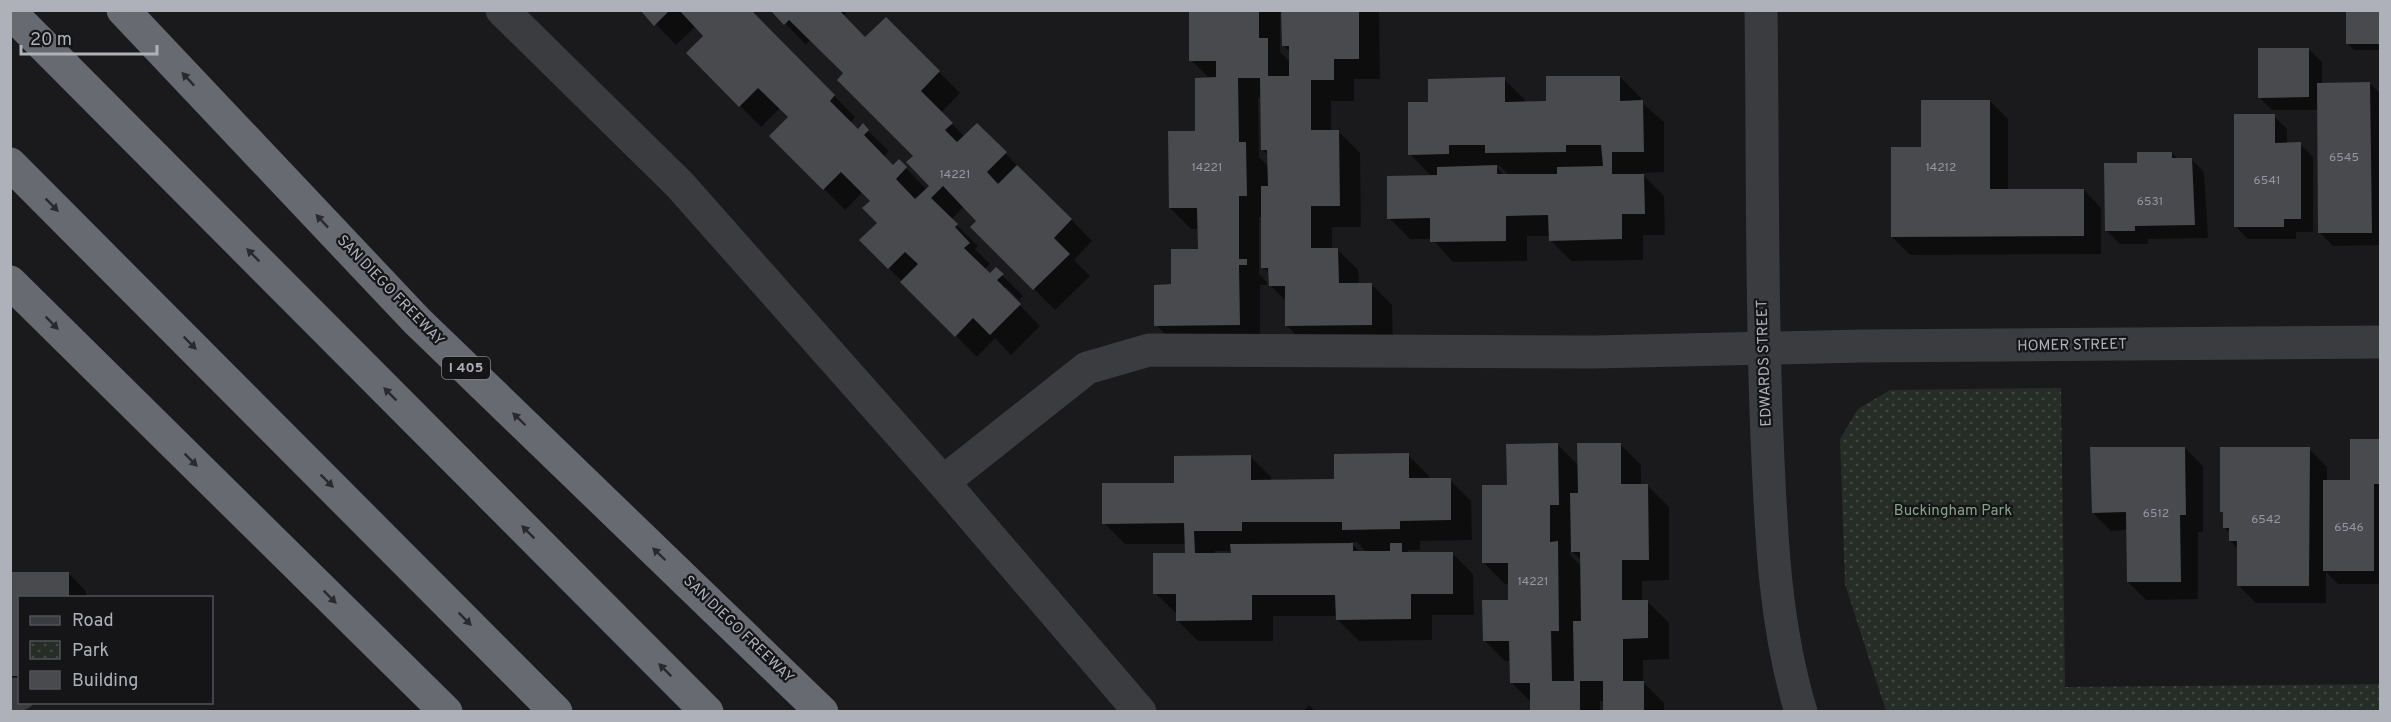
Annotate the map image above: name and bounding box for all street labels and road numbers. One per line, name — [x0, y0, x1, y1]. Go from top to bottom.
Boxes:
street label: SAN DIEGO FREEWAY — [332, 232, 448, 351]
street label: EDWARDS STREET — [1753, 299, 1777, 427]
street label: HOMER STREET — [2017, 336, 2127, 356]
road number: I 405 — [442, 357, 490, 379]
street label: SAN DIEGO FREEWAY — [679, 572, 798, 688]

